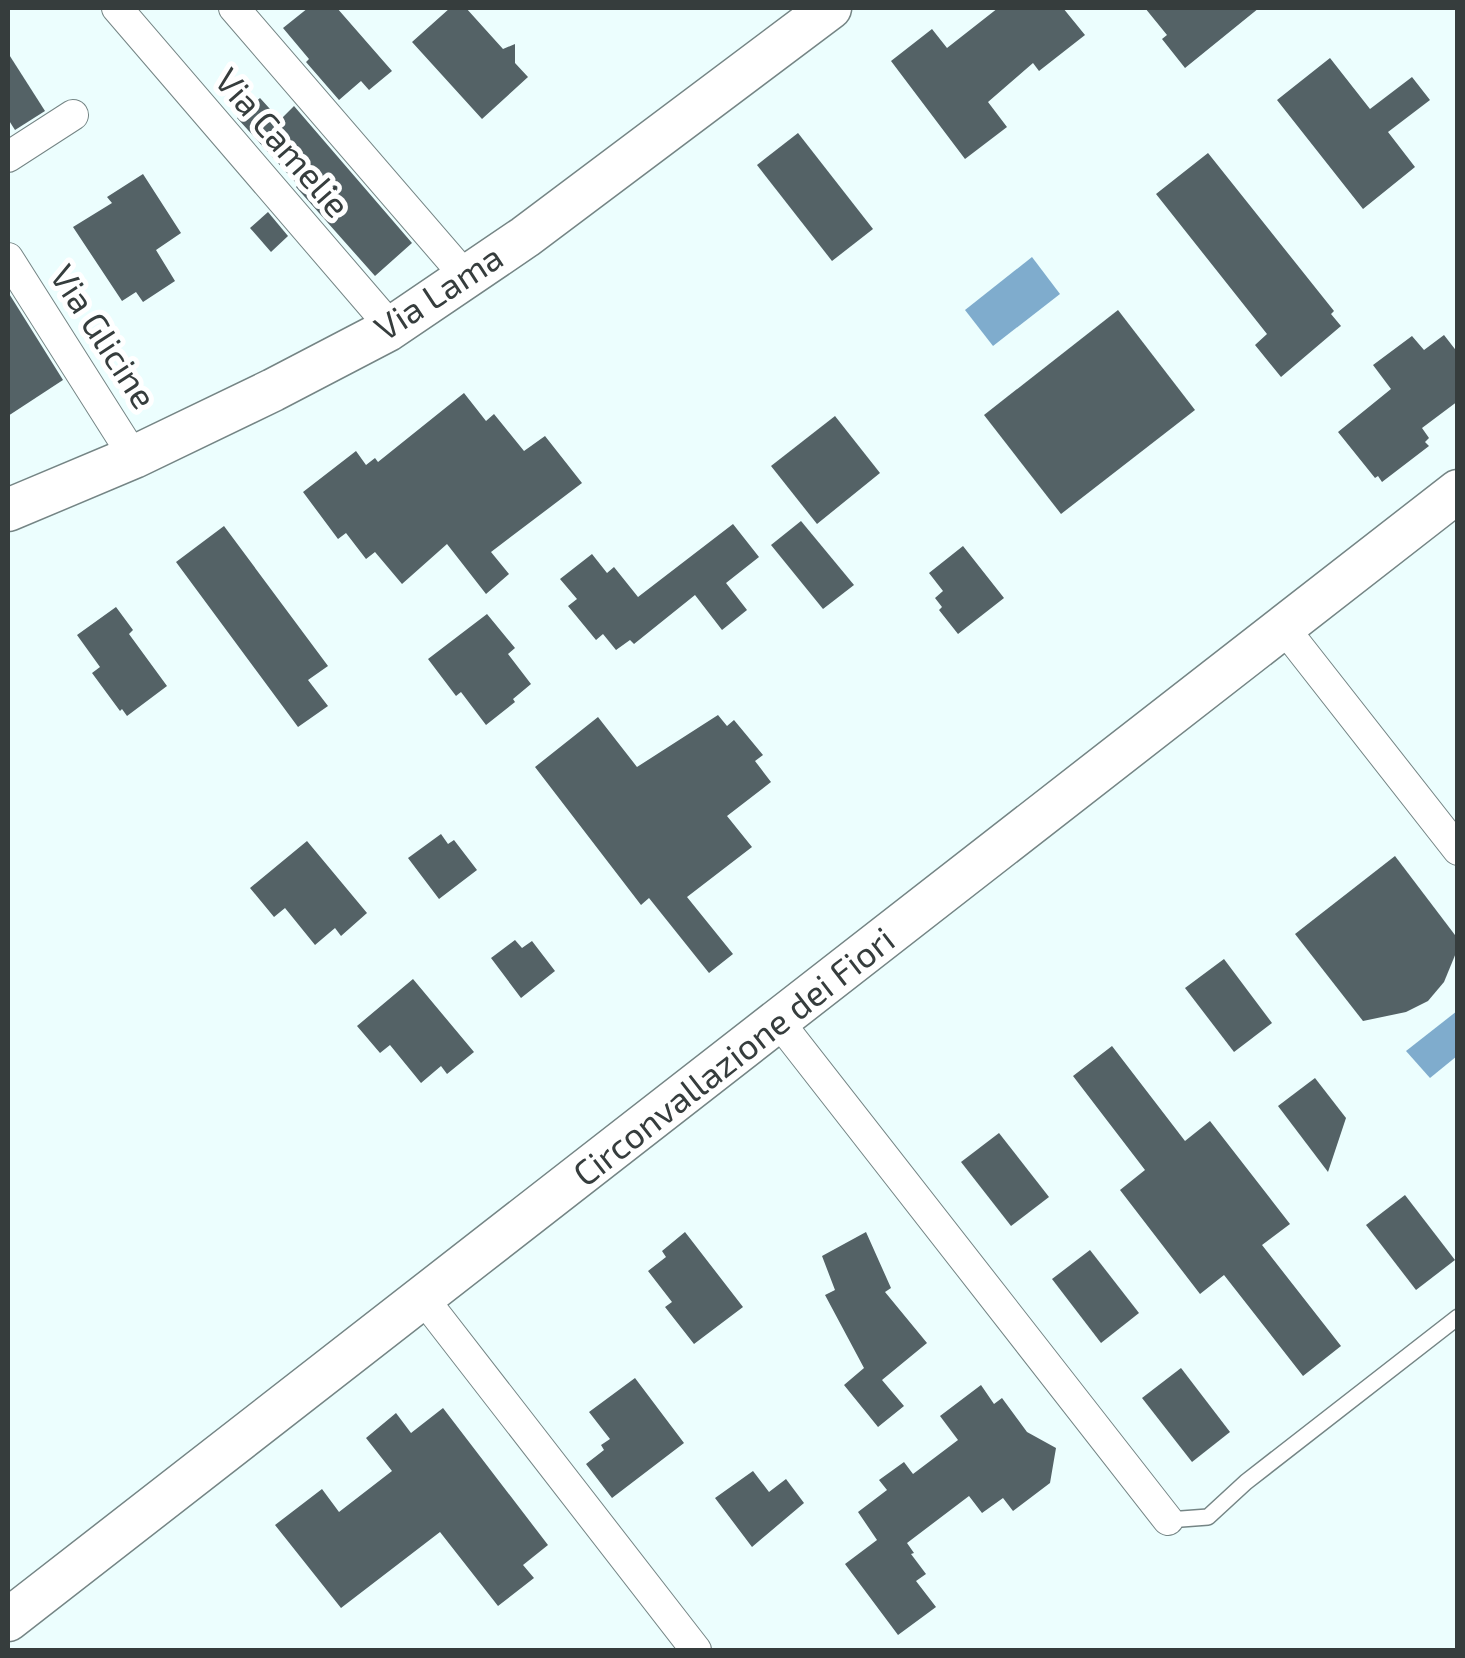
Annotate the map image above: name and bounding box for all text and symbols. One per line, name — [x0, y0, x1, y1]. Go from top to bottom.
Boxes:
street label: Via Camelie — [207, 59, 360, 225]
street label: Via Lama — [366, 234, 510, 348]
street label: Via Glicine — [43, 256, 167, 416]
street label: Circonvallazione dei Fiori — [564, 917, 902, 1194]

